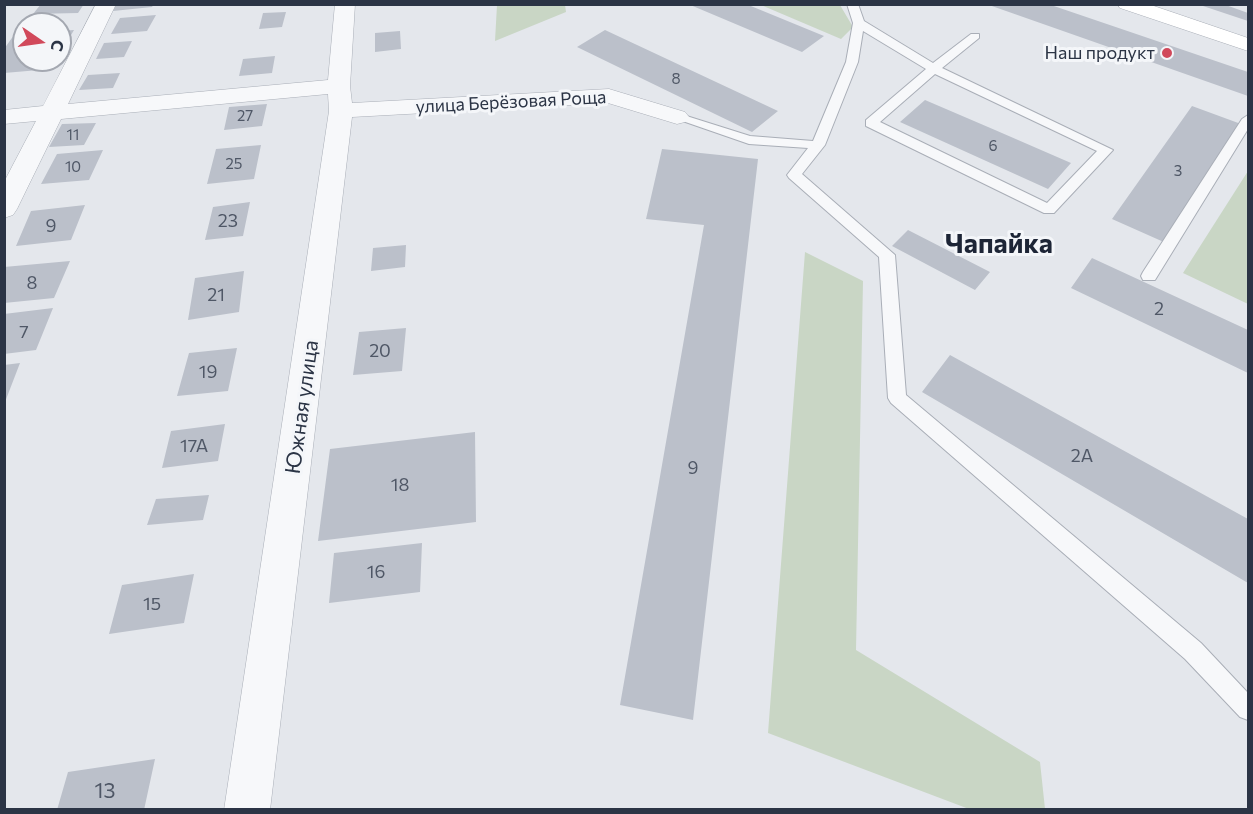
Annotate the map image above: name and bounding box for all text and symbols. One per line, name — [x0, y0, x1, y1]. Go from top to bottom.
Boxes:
north arrow — [12, 12, 72, 72]
text: С — [48, 38, 69, 53]
place label: Наш продукт — [1045, 42, 1155, 64]
marker: Наш продукт — [1160, 46, 1174, 60]
house number: 8 — [671, 70, 681, 88]
street label: улица Берёзовая Роща — [415, 86, 607, 118]
house number: 27 — [237, 107, 253, 125]
house number: 11 — [67, 126, 79, 144]
house number: 6 — [988, 137, 998, 155]
house number: 25 — [226, 155, 242, 173]
house number: 10 — [65, 158, 81, 176]
house number: 3 — [1174, 162, 1182, 180]
house number: 23 — [218, 210, 238, 232]
house number: 9 — [46, 215, 56, 237]
district label: Чапайка — [945, 228, 1053, 260]
house number: 8 — [27, 272, 37, 294]
house number: 21 — [207, 284, 225, 306]
house number: 2 — [1154, 298, 1164, 320]
house number: 7 — [19, 321, 29, 343]
street label: Южная улица — [280, 339, 324, 475]
house number: 20 — [369, 340, 391, 362]
house number: 19 — [199, 361, 217, 383]
house number: 17А — [180, 435, 208, 457]
house number: 2А — [1071, 445, 1093, 467]
house number: 9 — [688, 457, 698, 479]
house number: 18 — [391, 474, 409, 496]
house number: 16 — [367, 561, 385, 583]
house number: 15 — [143, 593, 161, 615]
house number: 13 — [95, 778, 115, 804]

